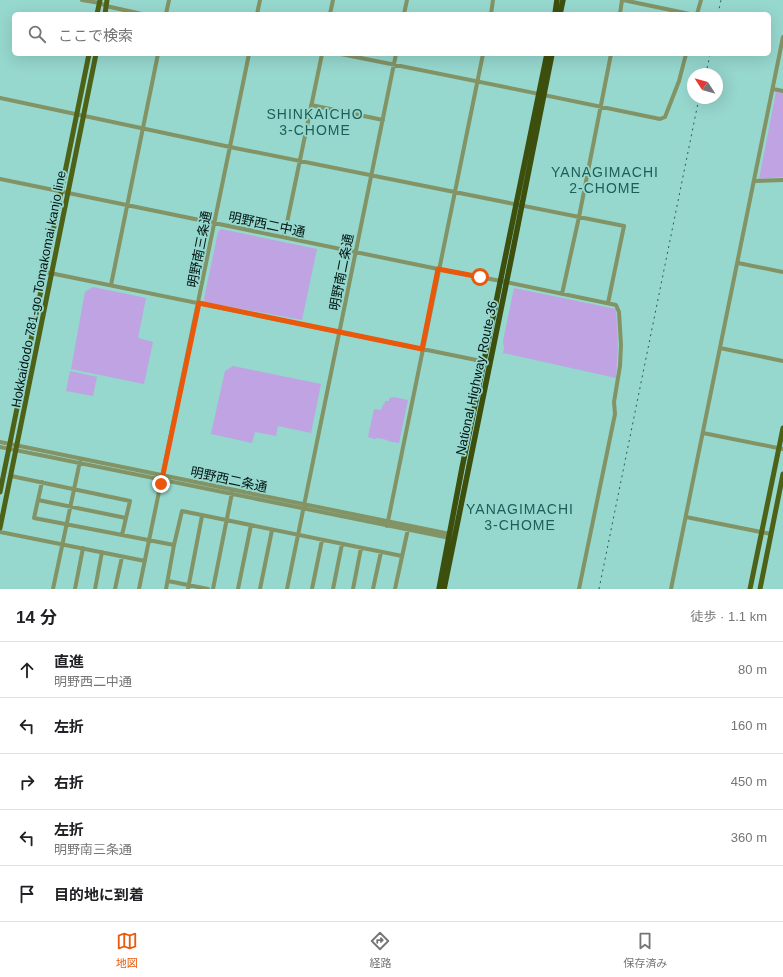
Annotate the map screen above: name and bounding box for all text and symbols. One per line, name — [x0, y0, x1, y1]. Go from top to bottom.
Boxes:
search box — [12, 12, 771, 56]
icon: search — [26, 23, 48, 45]
text: ここで検索 — [58, 27, 133, 44]
north arrow — [687, 68, 723, 104]
district label: SHINKAICHO 3-CHOME — [266, 106, 364, 138]
district label: YANAGIMACHI 2-CHOME — [551, 164, 659, 196]
street label: Hokkaidodo 781-go Tomakomai kanjo line — [8, 169, 69, 409]
street label: 明野南三条通 — [185, 209, 214, 289]
street label: 明野西二中通 — [227, 209, 307, 240]
street label: 明野南二条通 — [327, 232, 356, 312]
route start — [471, 268, 489, 286]
street label: National Highway Route 36 — [453, 299, 500, 457]
street label: 明野西二条通 — [189, 464, 269, 495]
route end — [152, 475, 170, 493]
district label: YANAGIMACHI 3-CHOME — [466, 501, 574, 533]
text: 14 分 — [16, 608, 57, 627]
text: 徒歩 · 1.1 km — [690, 609, 767, 624]
text: 直進 — [54, 653, 84, 670]
icon: ahead — [16, 659, 38, 681]
text: 80 m — [738, 662, 767, 677]
text: 明野西二中通 — [54, 674, 132, 689]
icon: left — [16, 715, 38, 737]
text: 左折 — [54, 718, 84, 735]
text: 160 m — [731, 718, 767, 733]
icon: right — [16, 771, 38, 793]
text: 右折 — [54, 774, 84, 791]
text: 450 m — [731, 774, 767, 789]
text: 左折 — [54, 821, 84, 838]
icon: left — [16, 827, 38, 849]
text: 360 m — [731, 830, 767, 845]
text: 明野南三条通 — [54, 842, 132, 857]
icon: arrive — [16, 883, 38, 905]
text: 目的地に到着 — [54, 886, 144, 903]
tab: 地図 — [116, 930, 138, 970]
tab: 経路 — [369, 930, 391, 970]
tab: 保存済み — [623, 930, 667, 970]

